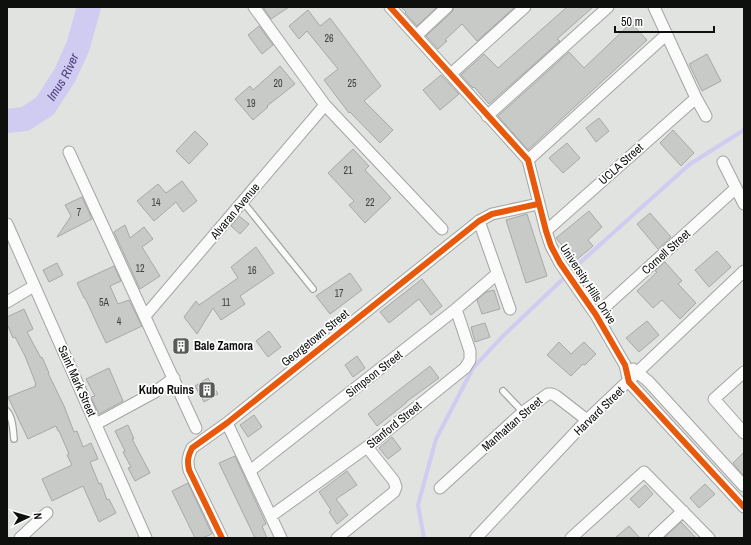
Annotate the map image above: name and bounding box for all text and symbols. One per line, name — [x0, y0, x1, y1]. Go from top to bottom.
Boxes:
scale bar — [615, 8, 714, 34]
text: 50 m — [621, 14, 643, 30]
house number: 26 — [324, 32, 334, 45]
water label: Imus River — [42, 50, 82, 104]
house number: 20 — [273, 77, 283, 90]
house number: 25 — [347, 77, 357, 90]
house number: 19 — [246, 97, 256, 110]
street label: UCLA Street — [595, 140, 647, 188]
house number: 21 — [343, 164, 353, 177]
street label: Alvaran Avenue — [206, 180, 263, 243]
house number: 14 — [151, 196, 161, 209]
house number: 22 — [365, 196, 375, 209]
house number: 7 — [77, 206, 82, 219]
street label: Cornell Street — [638, 226, 694, 278]
street label: University Hills Drive — [556, 241, 620, 327]
house number: 12 — [135, 262, 145, 275]
house number: 16 — [247, 264, 257, 277]
house number: 17 — [334, 287, 344, 300]
house number: 5A — [99, 296, 110, 309]
house number: 11 — [222, 296, 231, 309]
street label: Georgetown Street — [278, 306, 352, 370]
house number: 4 — [117, 315, 122, 328]
building icon: Bale Zamora — [171, 336, 191, 356]
place label: Bale Zamora — [194, 338, 254, 354]
street label: Saint Mark Street — [54, 343, 100, 419]
street label: Simpson Street — [342, 347, 406, 401]
building icon: Kubo Ruins — [197, 380, 217, 400]
place label: Kubo Ruins — [139, 382, 195, 398]
street label: Harvard Street — [570, 383, 628, 439]
street label: Manhattan Street — [478, 393, 546, 455]
street label: Stanford Street — [363, 398, 425, 452]
north arrow — [8, 497, 48, 537]
text: N — [31, 512, 45, 520]

